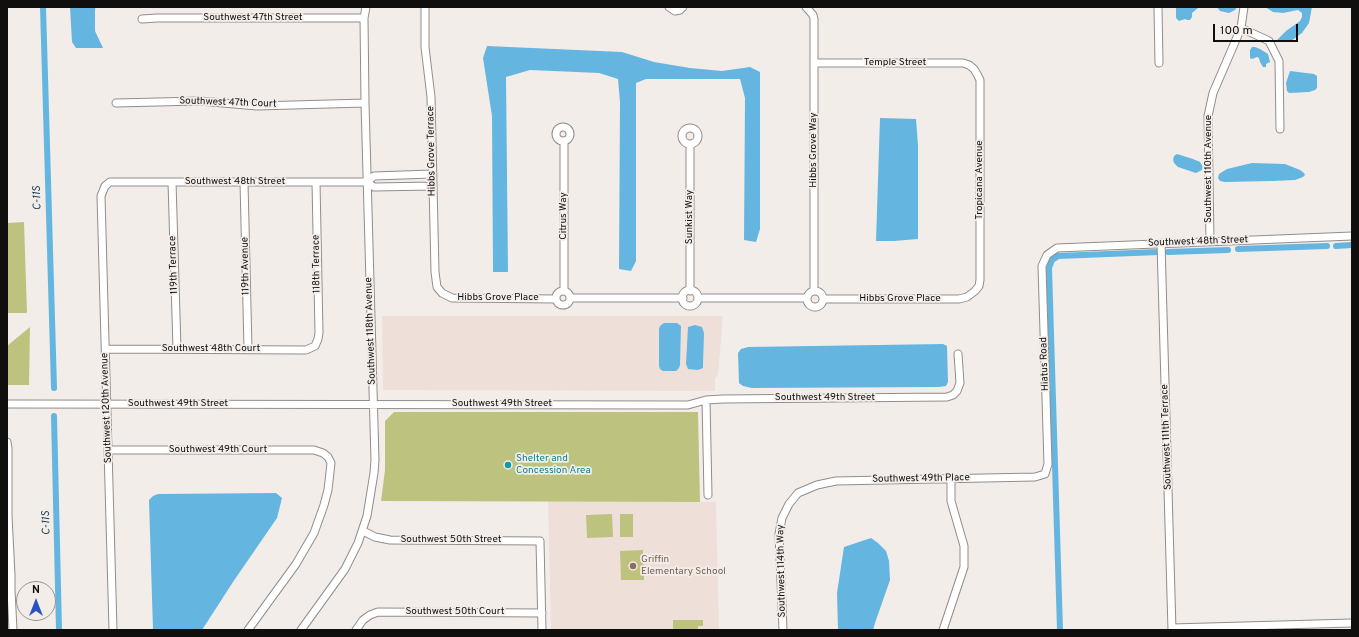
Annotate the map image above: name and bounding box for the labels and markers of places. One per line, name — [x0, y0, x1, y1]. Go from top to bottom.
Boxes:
place label: Shelter and Concession Area — [516, 453, 591, 476]
marker: Shelter and Concession Area — [503, 460, 513, 470]
place label: Griffin Elementary School — [641, 554, 726, 578]
marker: Griffin Elementary School — [628, 561, 638, 571]

